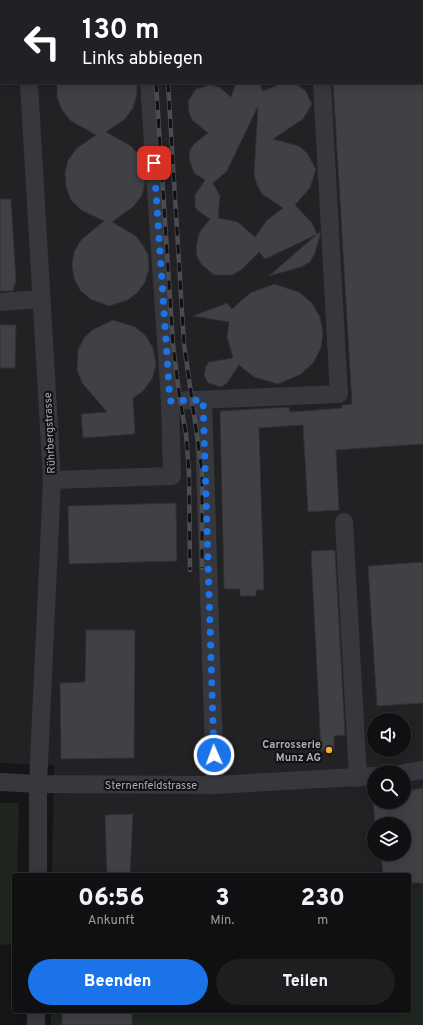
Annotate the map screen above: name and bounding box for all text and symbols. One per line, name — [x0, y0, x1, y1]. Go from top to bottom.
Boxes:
text: 130 m — [82, 13, 160, 49]
icon: left — [16, 16, 68, 68]
text: Links abbiegen — [82, 48, 203, 71]
pin — [137, 146, 171, 180]
icon: arrive — [143, 152, 165, 174]
street label: Rührbergstrasse — [41, 392, 59, 474]
map controls — [367, 713, 411, 861]
button: sound — [367, 713, 411, 757]
position arrow — [193, 734, 235, 776]
place label: Carrosserie Munz AG — [262, 738, 321, 765]
marker: Carrosserie Munz AG — [324, 745, 334, 755]
button: search — [367, 765, 411, 809]
street label: Sternenfeldstrasse — [105, 779, 197, 793]
button: layers — [367, 817, 411, 861]
text: 06:56 — [78, 884, 144, 914]
text: 3 — [215, 884, 230, 914]
text: 230 — [300, 884, 345, 914]
text: Ankunft — [88, 913, 135, 929]
text: Min. — [210, 913, 234, 929]
text: m — [317, 913, 328, 929]
button: Beenden — [28, 959, 208, 1005]
button: Teilen — [216, 959, 395, 1005]

